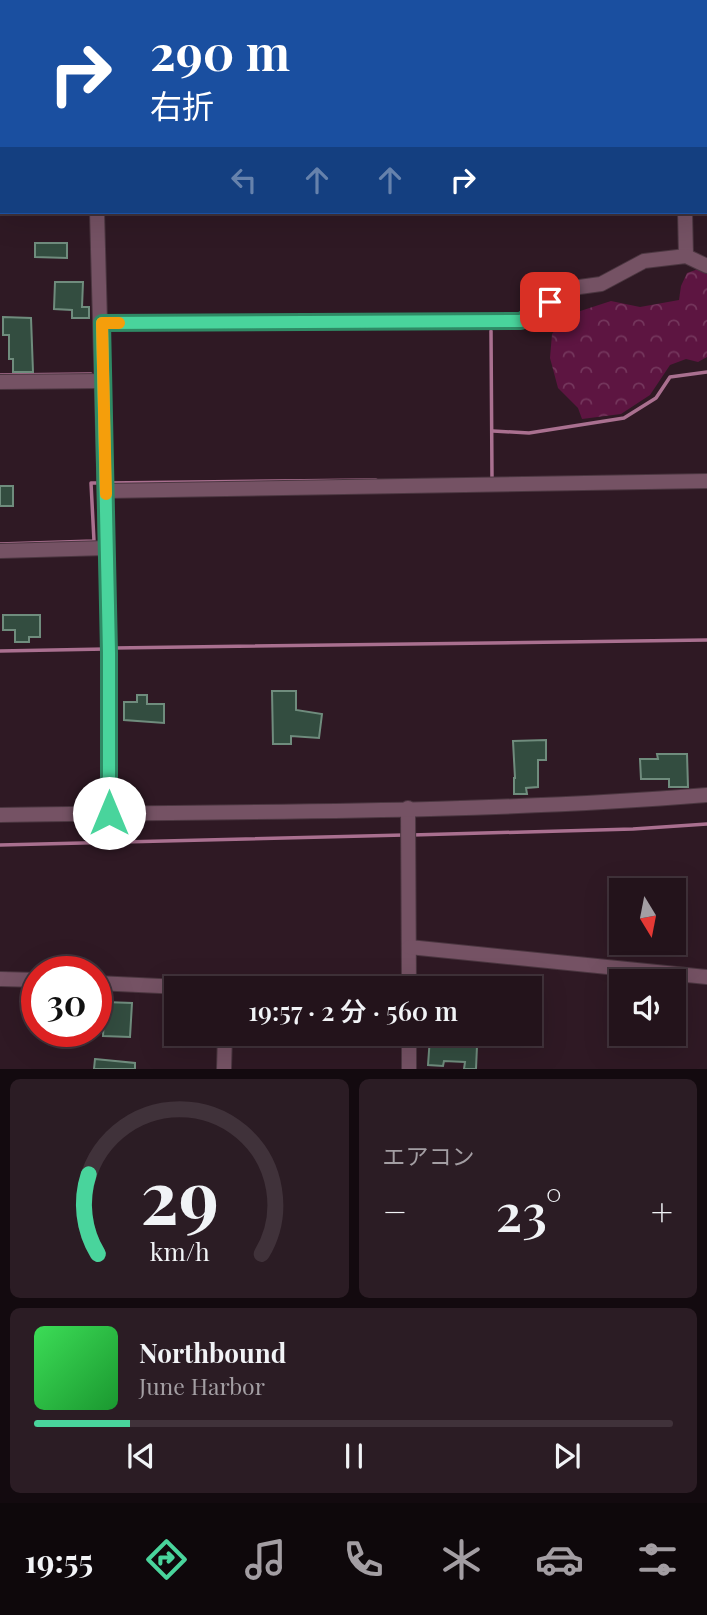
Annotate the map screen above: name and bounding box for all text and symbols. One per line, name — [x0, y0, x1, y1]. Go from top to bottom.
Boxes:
text: 290 m — [150, 18, 290, 83]
icon: right — [35, 28, 126, 119]
text: 右折 — [150, 83, 214, 126]
icon: left — [225, 161, 263, 199]
icon: ahead — [298, 161, 336, 199]
icon: ahead — [371, 161, 409, 199]
icon: right — [444, 161, 482, 199]
pin — [520, 272, 580, 332]
icon: arrive — [531, 283, 569, 321]
position arrow — [72, 776, 146, 850]
north arrow — [609, 878, 686, 956]
map controls — [609, 878, 686, 1046]
speed limit sign: 30 — [21, 956, 112, 1047]
button: sound — [609, 969, 686, 1046]
text: 19:57 · 2 分 · 560 m — [248, 993, 458, 1028]
text: エアコン — [383, 1140, 475, 1171]
text: 29 — [140, 1146, 218, 1243]
text: 23° — [496, 1176, 562, 1245]
text: − — [383, 1185, 407, 1236]
text: + — [651, 1185, 673, 1236]
text: km/h — [149, 1234, 210, 1267]
text: Northbound — [139, 1335, 286, 1370]
text: June Harbor — [139, 1370, 265, 1401]
icon: previous — [122, 1437, 160, 1475]
icon: pause — [335, 1437, 373, 1475]
icon: next — [548, 1437, 586, 1475]
icon: directions — [142, 1535, 191, 1584]
icon: music — [241, 1535, 290, 1584]
icon: phone — [339, 1535, 388, 1584]
icon: climate — [437, 1535, 486, 1584]
icon: car — [535, 1535, 584, 1584]
icon: filters — [633, 1535, 682, 1584]
text: 19:55 — [25, 1538, 93, 1581]

